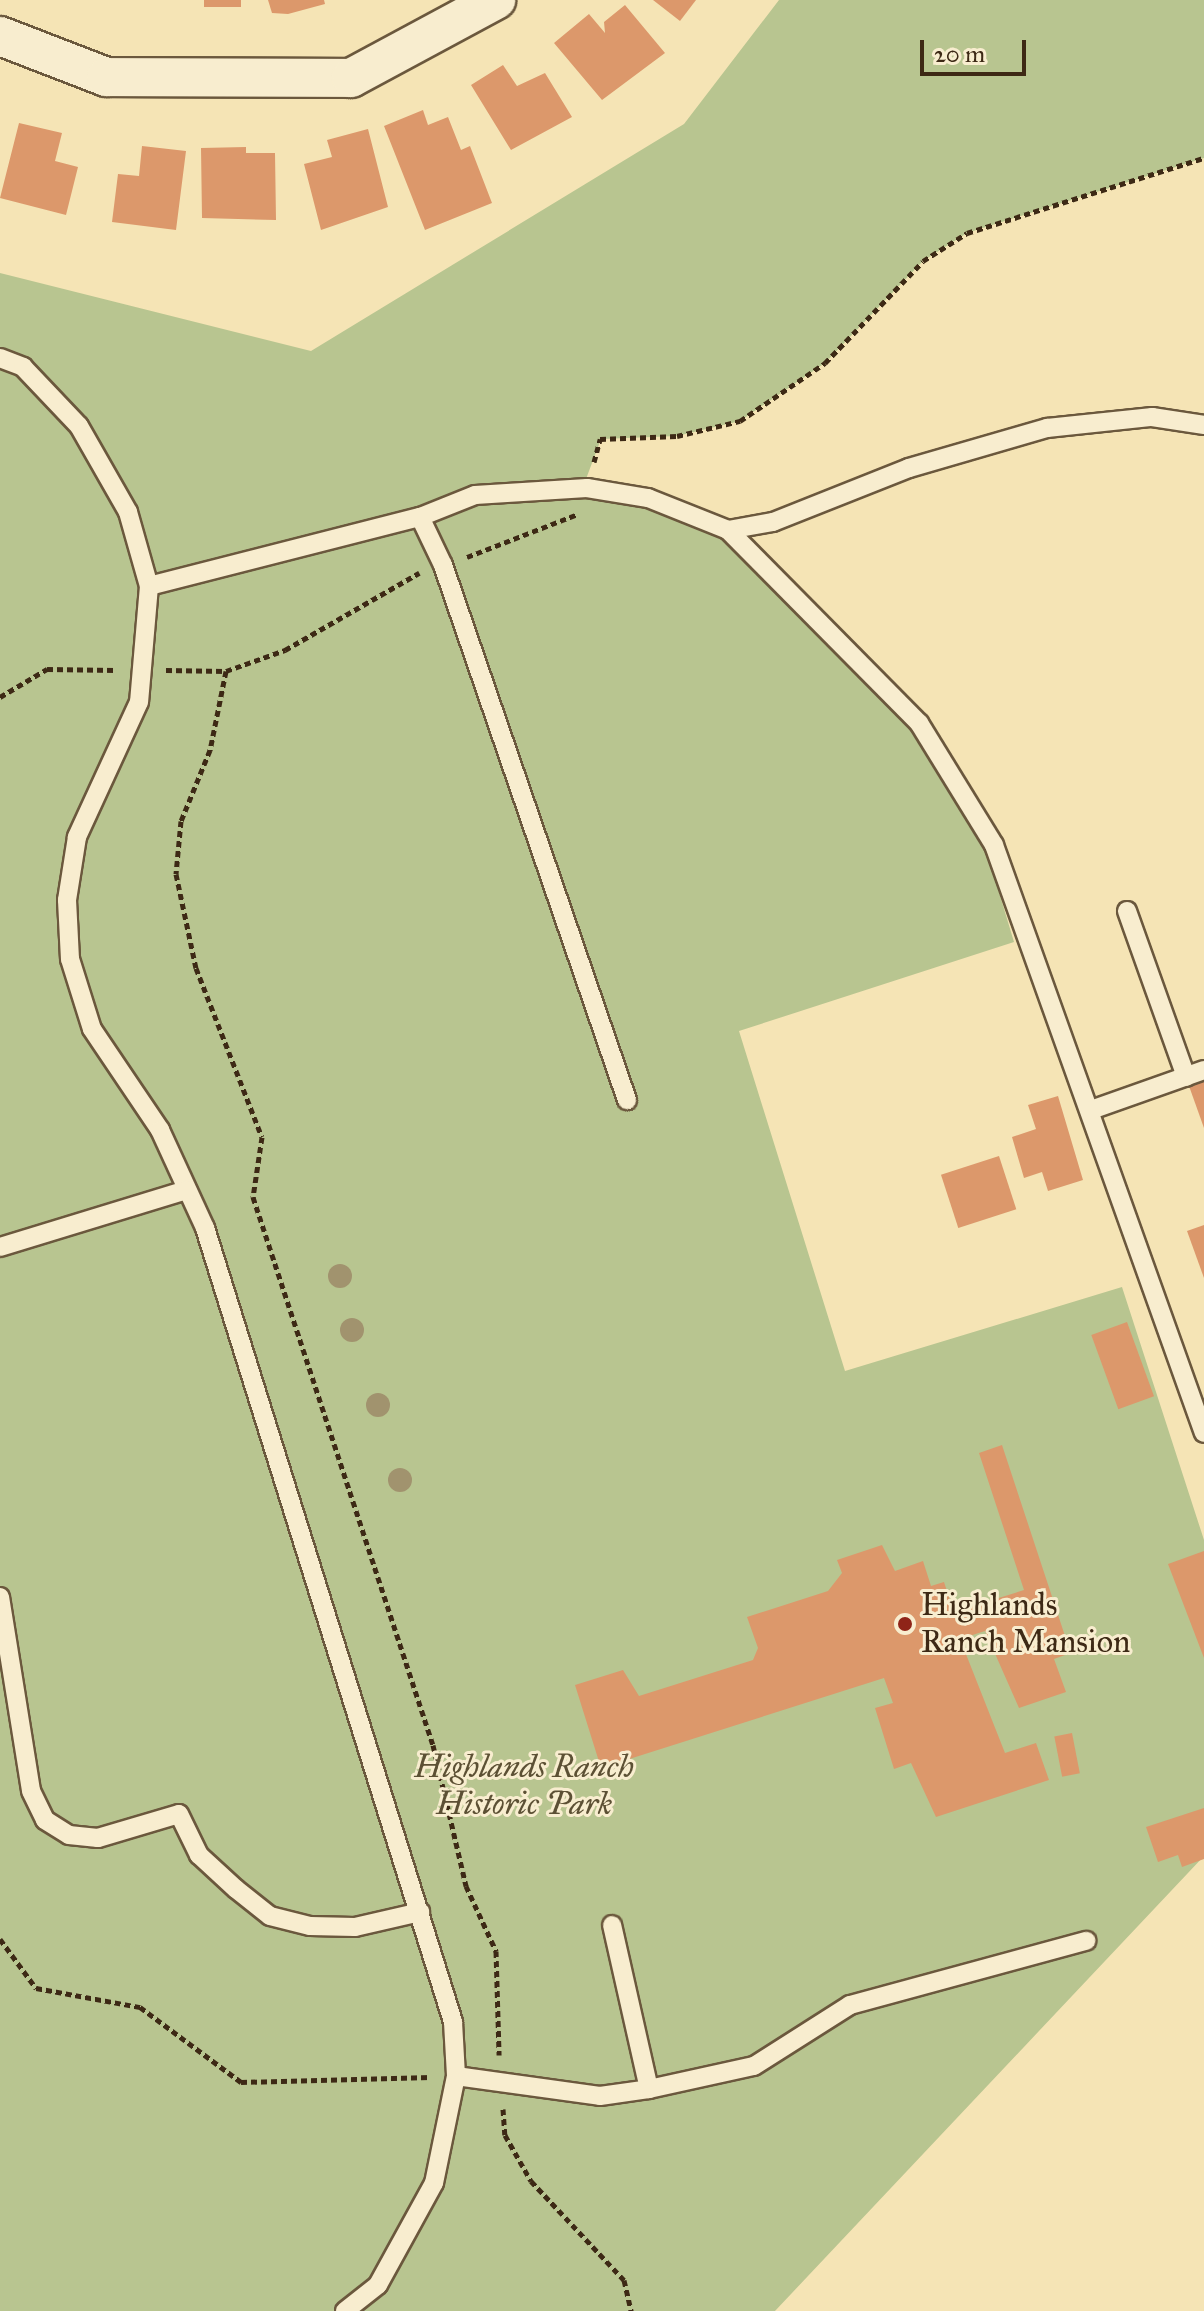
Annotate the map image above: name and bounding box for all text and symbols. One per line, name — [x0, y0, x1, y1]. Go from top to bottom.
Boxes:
scale bar — [924, 24, 1030, 74]
text: 20 m — [934, 39, 985, 69]
place label: Highlands Ranch Mansion — [921, 1587, 1130, 1662]
marker: Highlands Ranch Mansion — [896, 1615, 914, 1633]
park label: Highlands Ranch Historic Park — [414, 1749, 634, 1824]

